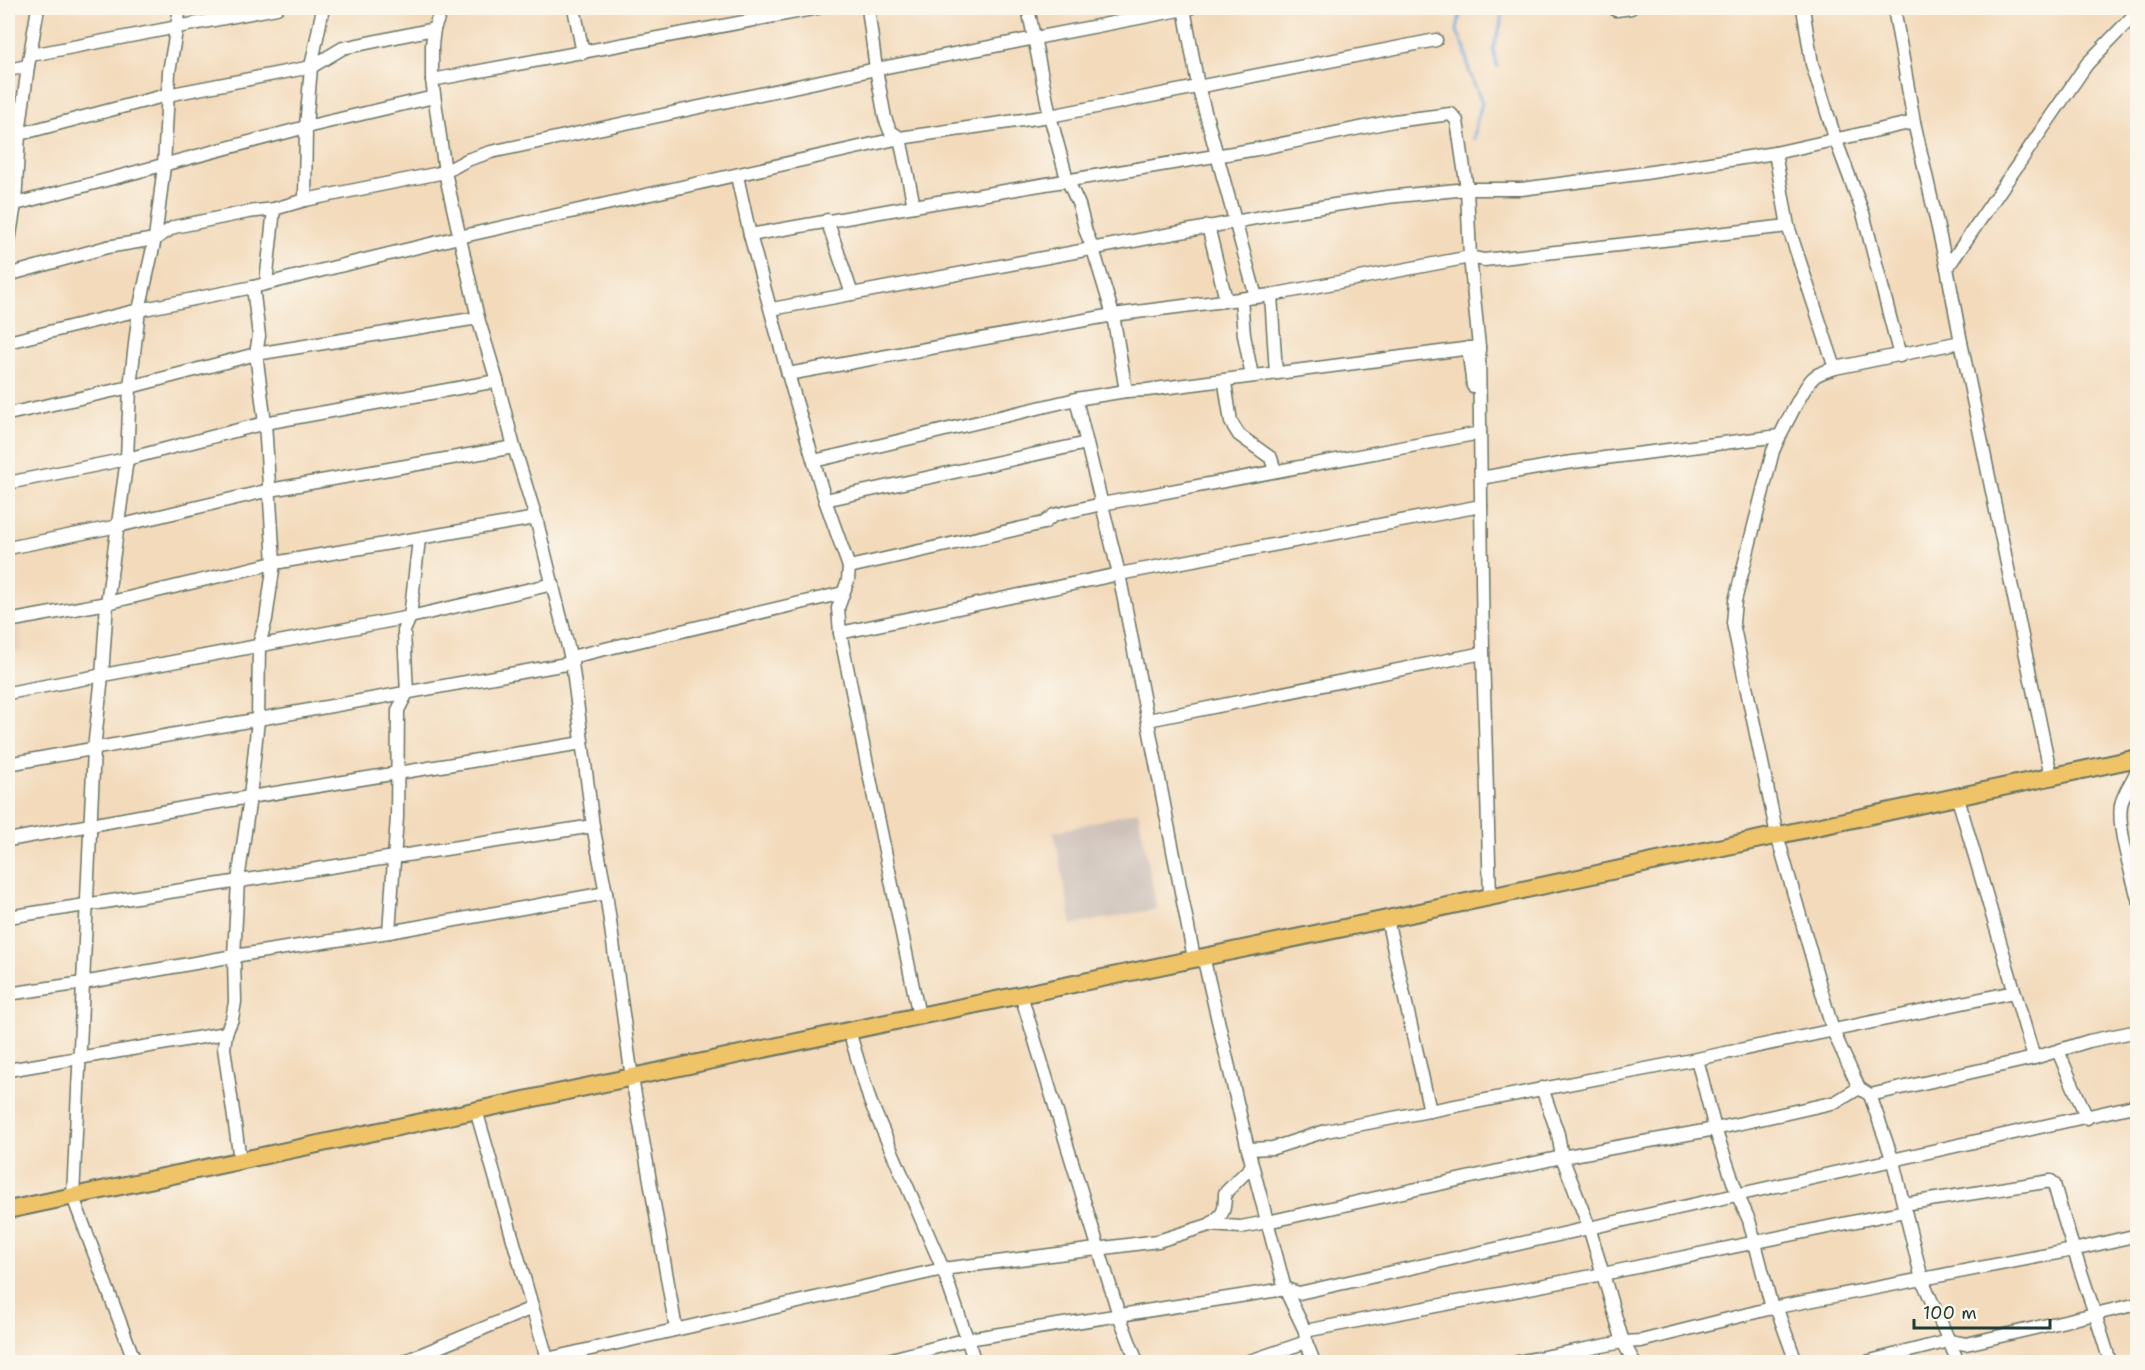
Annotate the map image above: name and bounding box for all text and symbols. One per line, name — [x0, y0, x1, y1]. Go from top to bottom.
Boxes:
scale bar — [1914, 1292, 2050, 1330]
text: 100 m — [1923, 1301, 1977, 1325]

